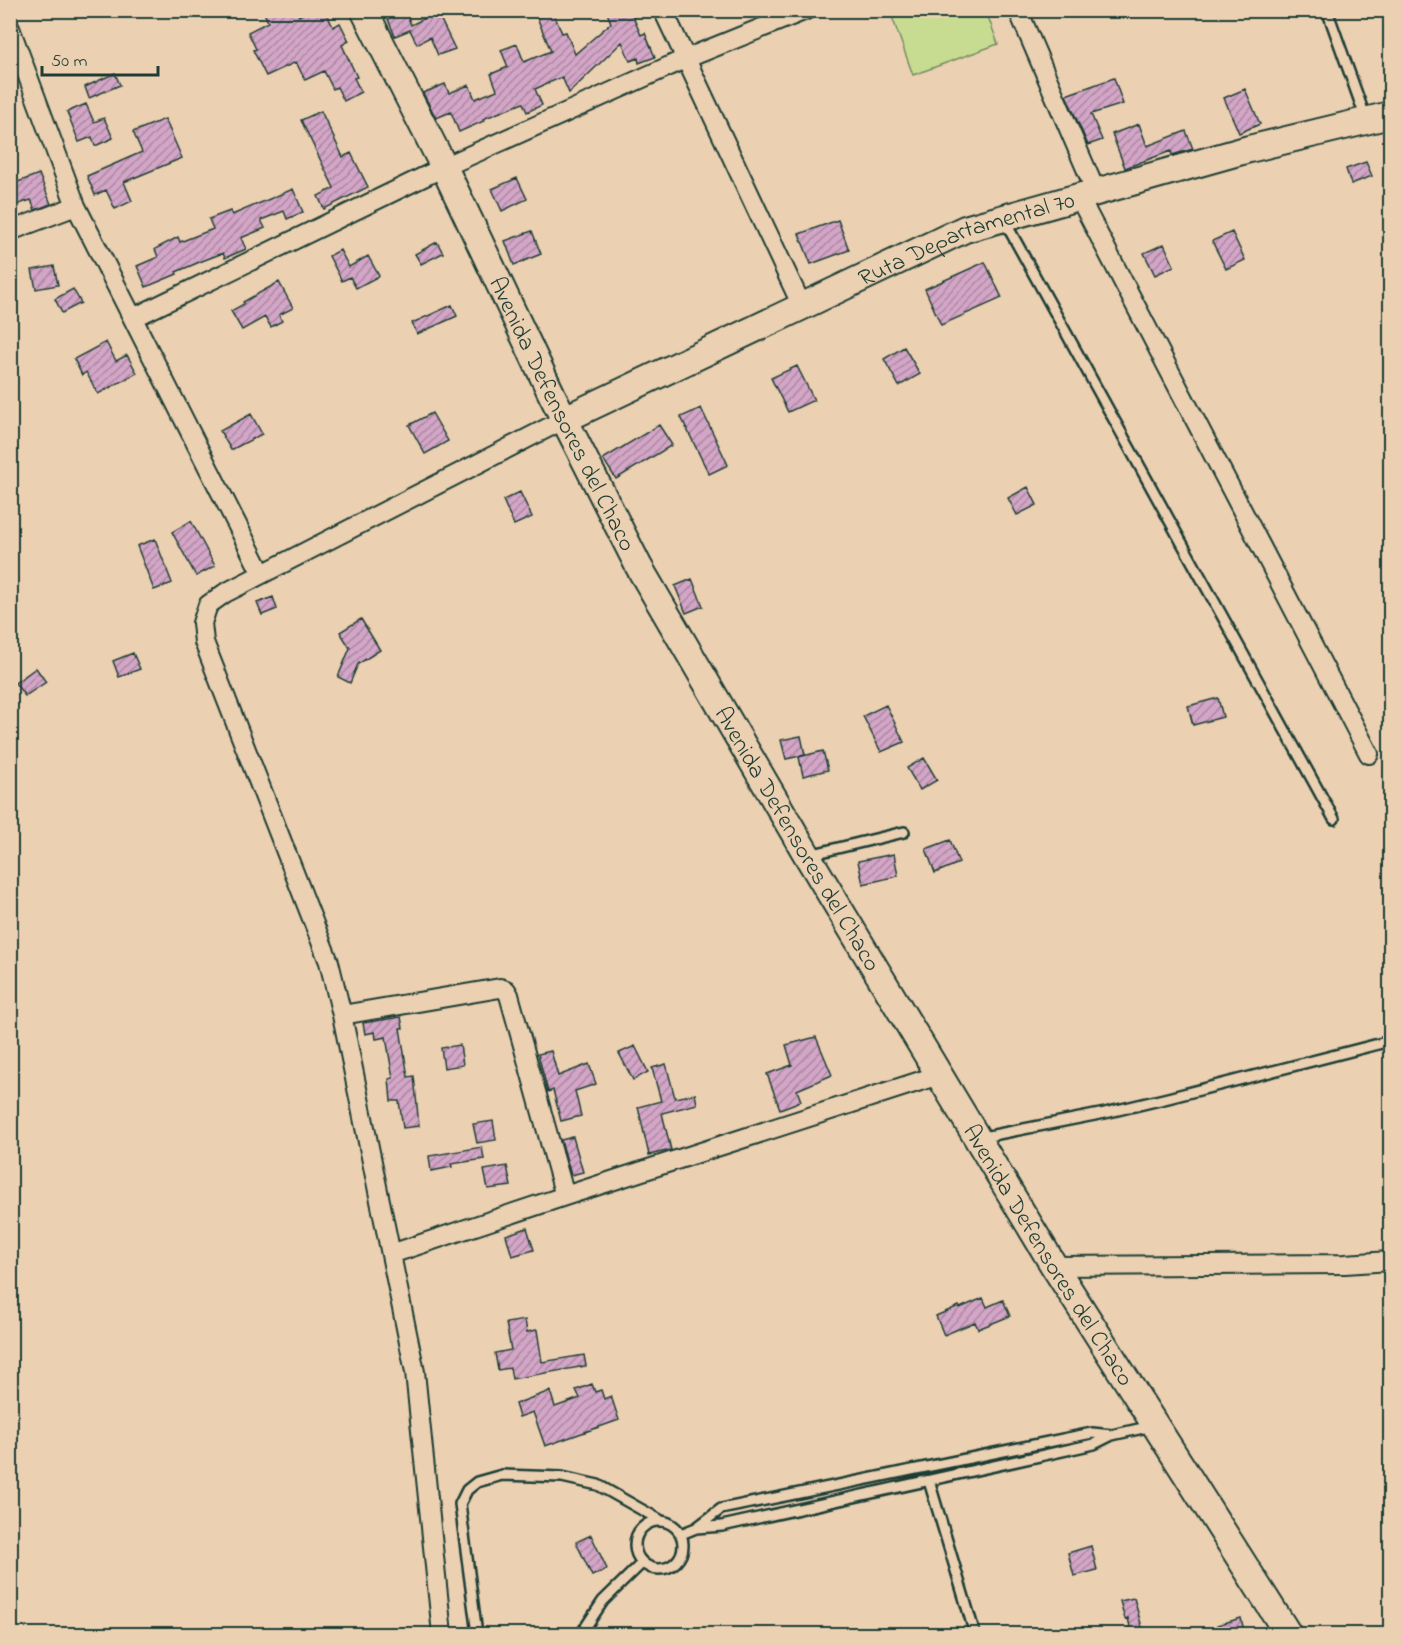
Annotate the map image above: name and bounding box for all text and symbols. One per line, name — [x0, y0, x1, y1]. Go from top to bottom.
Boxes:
scale bar — [42, 39, 158, 77]
text: 50 m — [51, 49, 88, 75]
street label: Ruta Departamental 70 — [853, 184, 1079, 297]
street label: Avenida Defensores del Chaco — [478, 271, 643, 558]
street label: Avenida Defensores del Chaco — [704, 701, 888, 979]
street label: Avenida Defensores del Chaco — [953, 1118, 1141, 1394]

